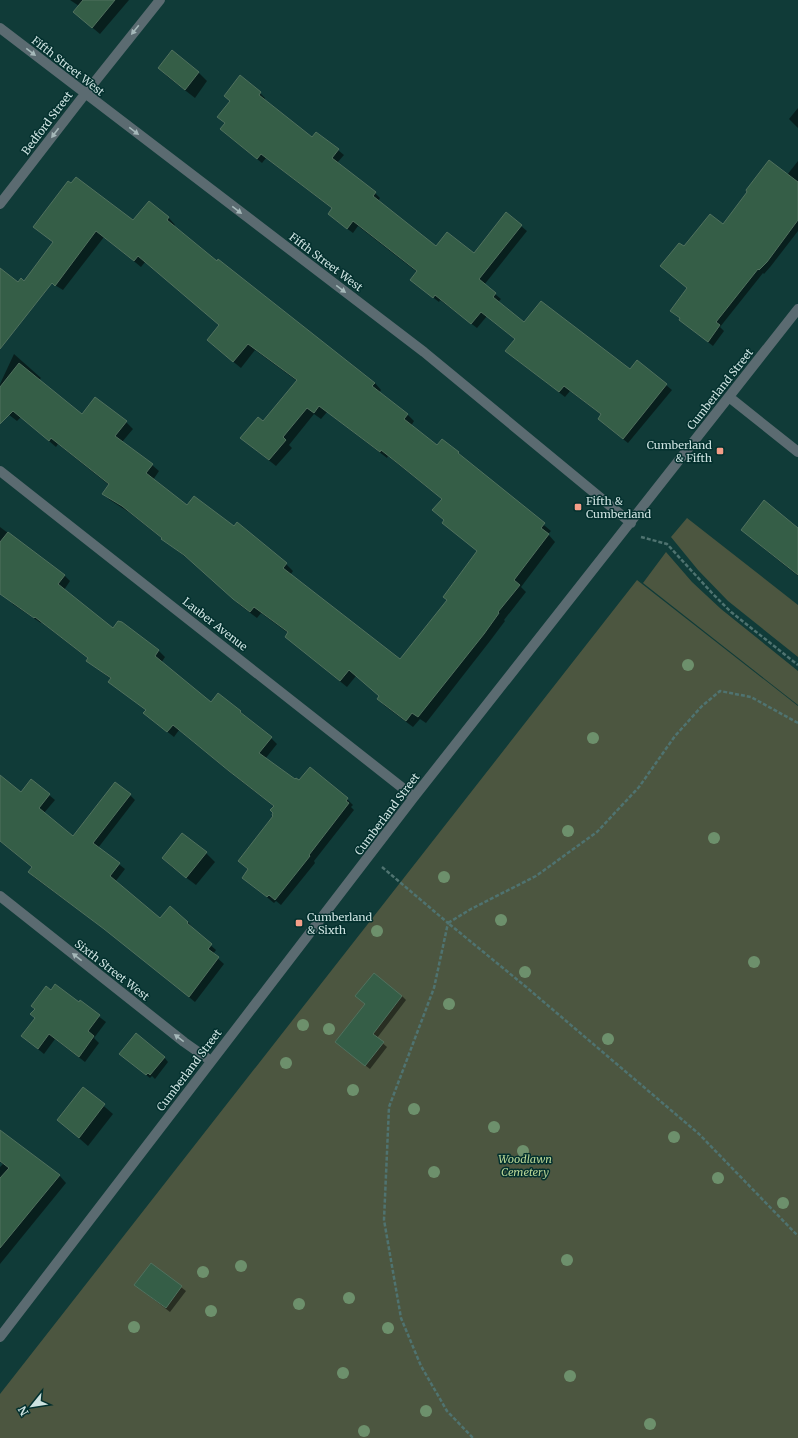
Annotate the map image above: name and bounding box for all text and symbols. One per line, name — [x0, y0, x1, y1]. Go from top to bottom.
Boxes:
one-way arrow — [131, 25, 140, 36]
street label: Fifth Street West — [29, 33, 108, 99]
one-way arrow — [25, 48, 36, 56]
street label: Bedford Street — [19, 88, 76, 158]
one-way arrow — [51, 127, 59, 138]
one-way arrow — [129, 127, 139, 135]
one-way arrow — [232, 206, 243, 214]
street label: Fifth Street West — [286, 230, 366, 295]
one-way arrow — [335, 285, 346, 293]
street label: Cumberland Street — [684, 345, 757, 432]
place label: Cumberland & Fifth — [647, 438, 713, 465]
marker: Cumberland & Fifth — [715, 446, 725, 456]
place label: Fifth & Cumberland — [586, 494, 652, 521]
marker: Fifth & Cumberland — [573, 502, 583, 512]
street label: Lauber Avenue — [180, 594, 250, 654]
street label: Cumberland Street — [352, 770, 423, 858]
place label: Cumberland & Sixth — [307, 910, 373, 937]
marker: Cumberland & Sixth — [294, 918, 304, 928]
street label: Sixth Street West — [72, 937, 153, 1004]
one-way arrow — [72, 953, 83, 962]
street label: Cumberland Street — [154, 1026, 225, 1114]
one-way arrow — [174, 1034, 185, 1042]
park label: Woodlawn Cemetery — [498, 1152, 552, 1179]
north arrow — [12, 1386, 52, 1426]
text: N — [15, 1403, 32, 1418]

